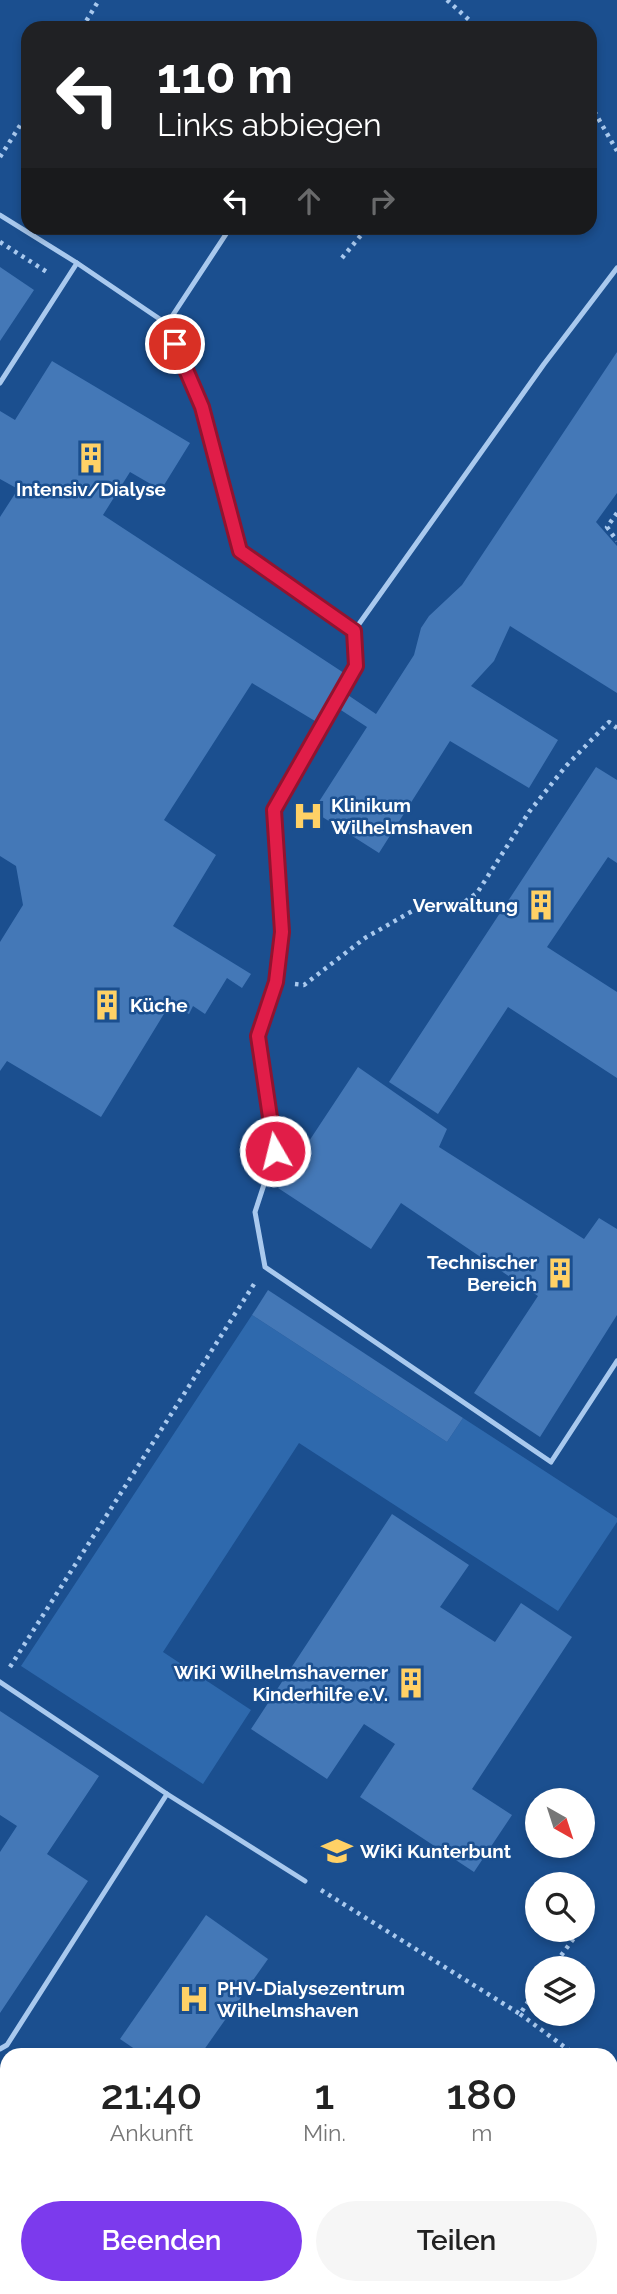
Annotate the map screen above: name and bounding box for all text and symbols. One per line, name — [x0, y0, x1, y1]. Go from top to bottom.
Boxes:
text: 110 m — [157, 47, 293, 104]
icon: left — [42, 49, 133, 140]
text: Links abbiegen — [157, 106, 382, 143]
icon: left — [217, 182, 255, 220]
icon: ahead — [290, 182, 328, 220]
icon: right — [363, 182, 401, 220]
pin — [145, 314, 205, 374]
icon: arrive — [156, 325, 194, 363]
building icon: Intensiv/Dialyse — [74, 441, 108, 475]
place label: Intensiv/Dialyse — [16, 478, 166, 500]
place label: Klinikum Wilhelmshaven — [331, 794, 473, 838]
hospital icon: Klinikum Wilhelmshaven — [291, 799, 325, 833]
building icon: Verwaltung — [524, 888, 558, 922]
place label: Verwaltung — [413, 894, 518, 916]
building icon: Küche — [90, 988, 124, 1022]
place label: Küche — [130, 994, 188, 1016]
position arrow — [238, 1114, 312, 1188]
place label: Technischer Bereich — [427, 1251, 538, 1295]
building icon: Technischer Bereich — [543, 1256, 577, 1290]
place label: WiKi Wilhelmshaverner Kinderhilfe e.V. — [174, 1661, 389, 1705]
building icon: WiKi Wilhelmshaverner Kinderhilfe e.V. — [394, 1666, 428, 1700]
north arrow — [525, 1788, 595, 1858]
map controls — [525, 1788, 595, 2026]
school or university icon: WiKi Kunterbunt — [320, 1834, 354, 1868]
place label: WiKi Kunterbunt — [360, 1840, 512, 1862]
button: search — [525, 1872, 595, 1942]
button: layers — [525, 1956, 595, 2026]
place label: PHV-Dialysezentrum Wilhelmshaven — [217, 1977, 405, 2021]
hospital icon: PHV-Dialysezentrum Wilhelmshaven — [177, 1982, 211, 2016]
text: 21:40 — [101, 2070, 202, 2119]
text: 1 — [315, 2070, 334, 2119]
text: 180 — [447, 2070, 517, 2119]
text: Ankunft — [110, 2119, 193, 2146]
text: Min. — [303, 2119, 346, 2146]
text: m — [471, 2119, 492, 2146]
button: Beenden — [21, 2201, 302, 2281]
button: Teilen — [316, 2201, 597, 2281]

